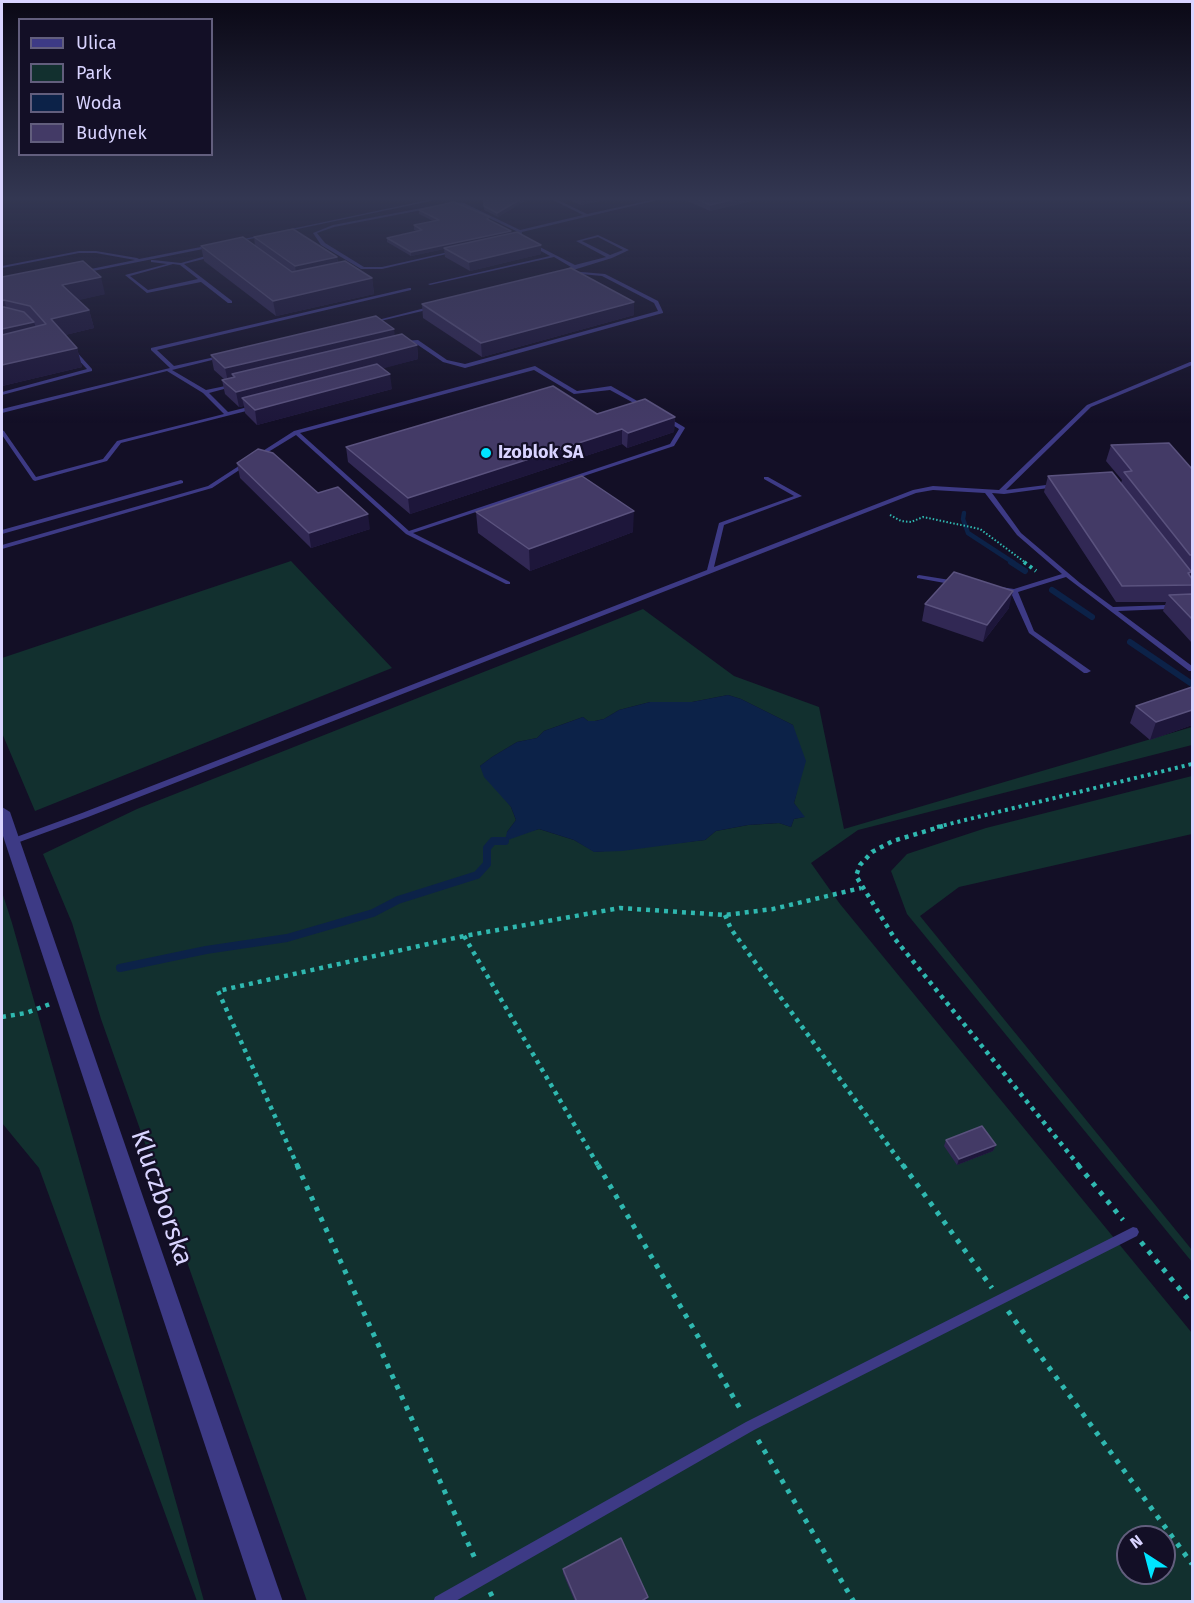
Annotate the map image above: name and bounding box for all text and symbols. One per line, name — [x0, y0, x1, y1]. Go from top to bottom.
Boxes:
legend — [18, 18, 213, 156]
text: Ulica — [76, 32, 116, 54]
text: Park — [76, 62, 111, 84]
text: Woda — [76, 92, 122, 114]
text: Budynek — [76, 122, 147, 144]
place label: Izoblok SA — [498, 442, 583, 464]
marker: Izoblok SA — [479, 446, 493, 460]
street label: Kluczborska — [123, 1126, 199, 1270]
north arrow — [1116, 1525, 1176, 1585]
text: N — [1126, 1531, 1146, 1552]

